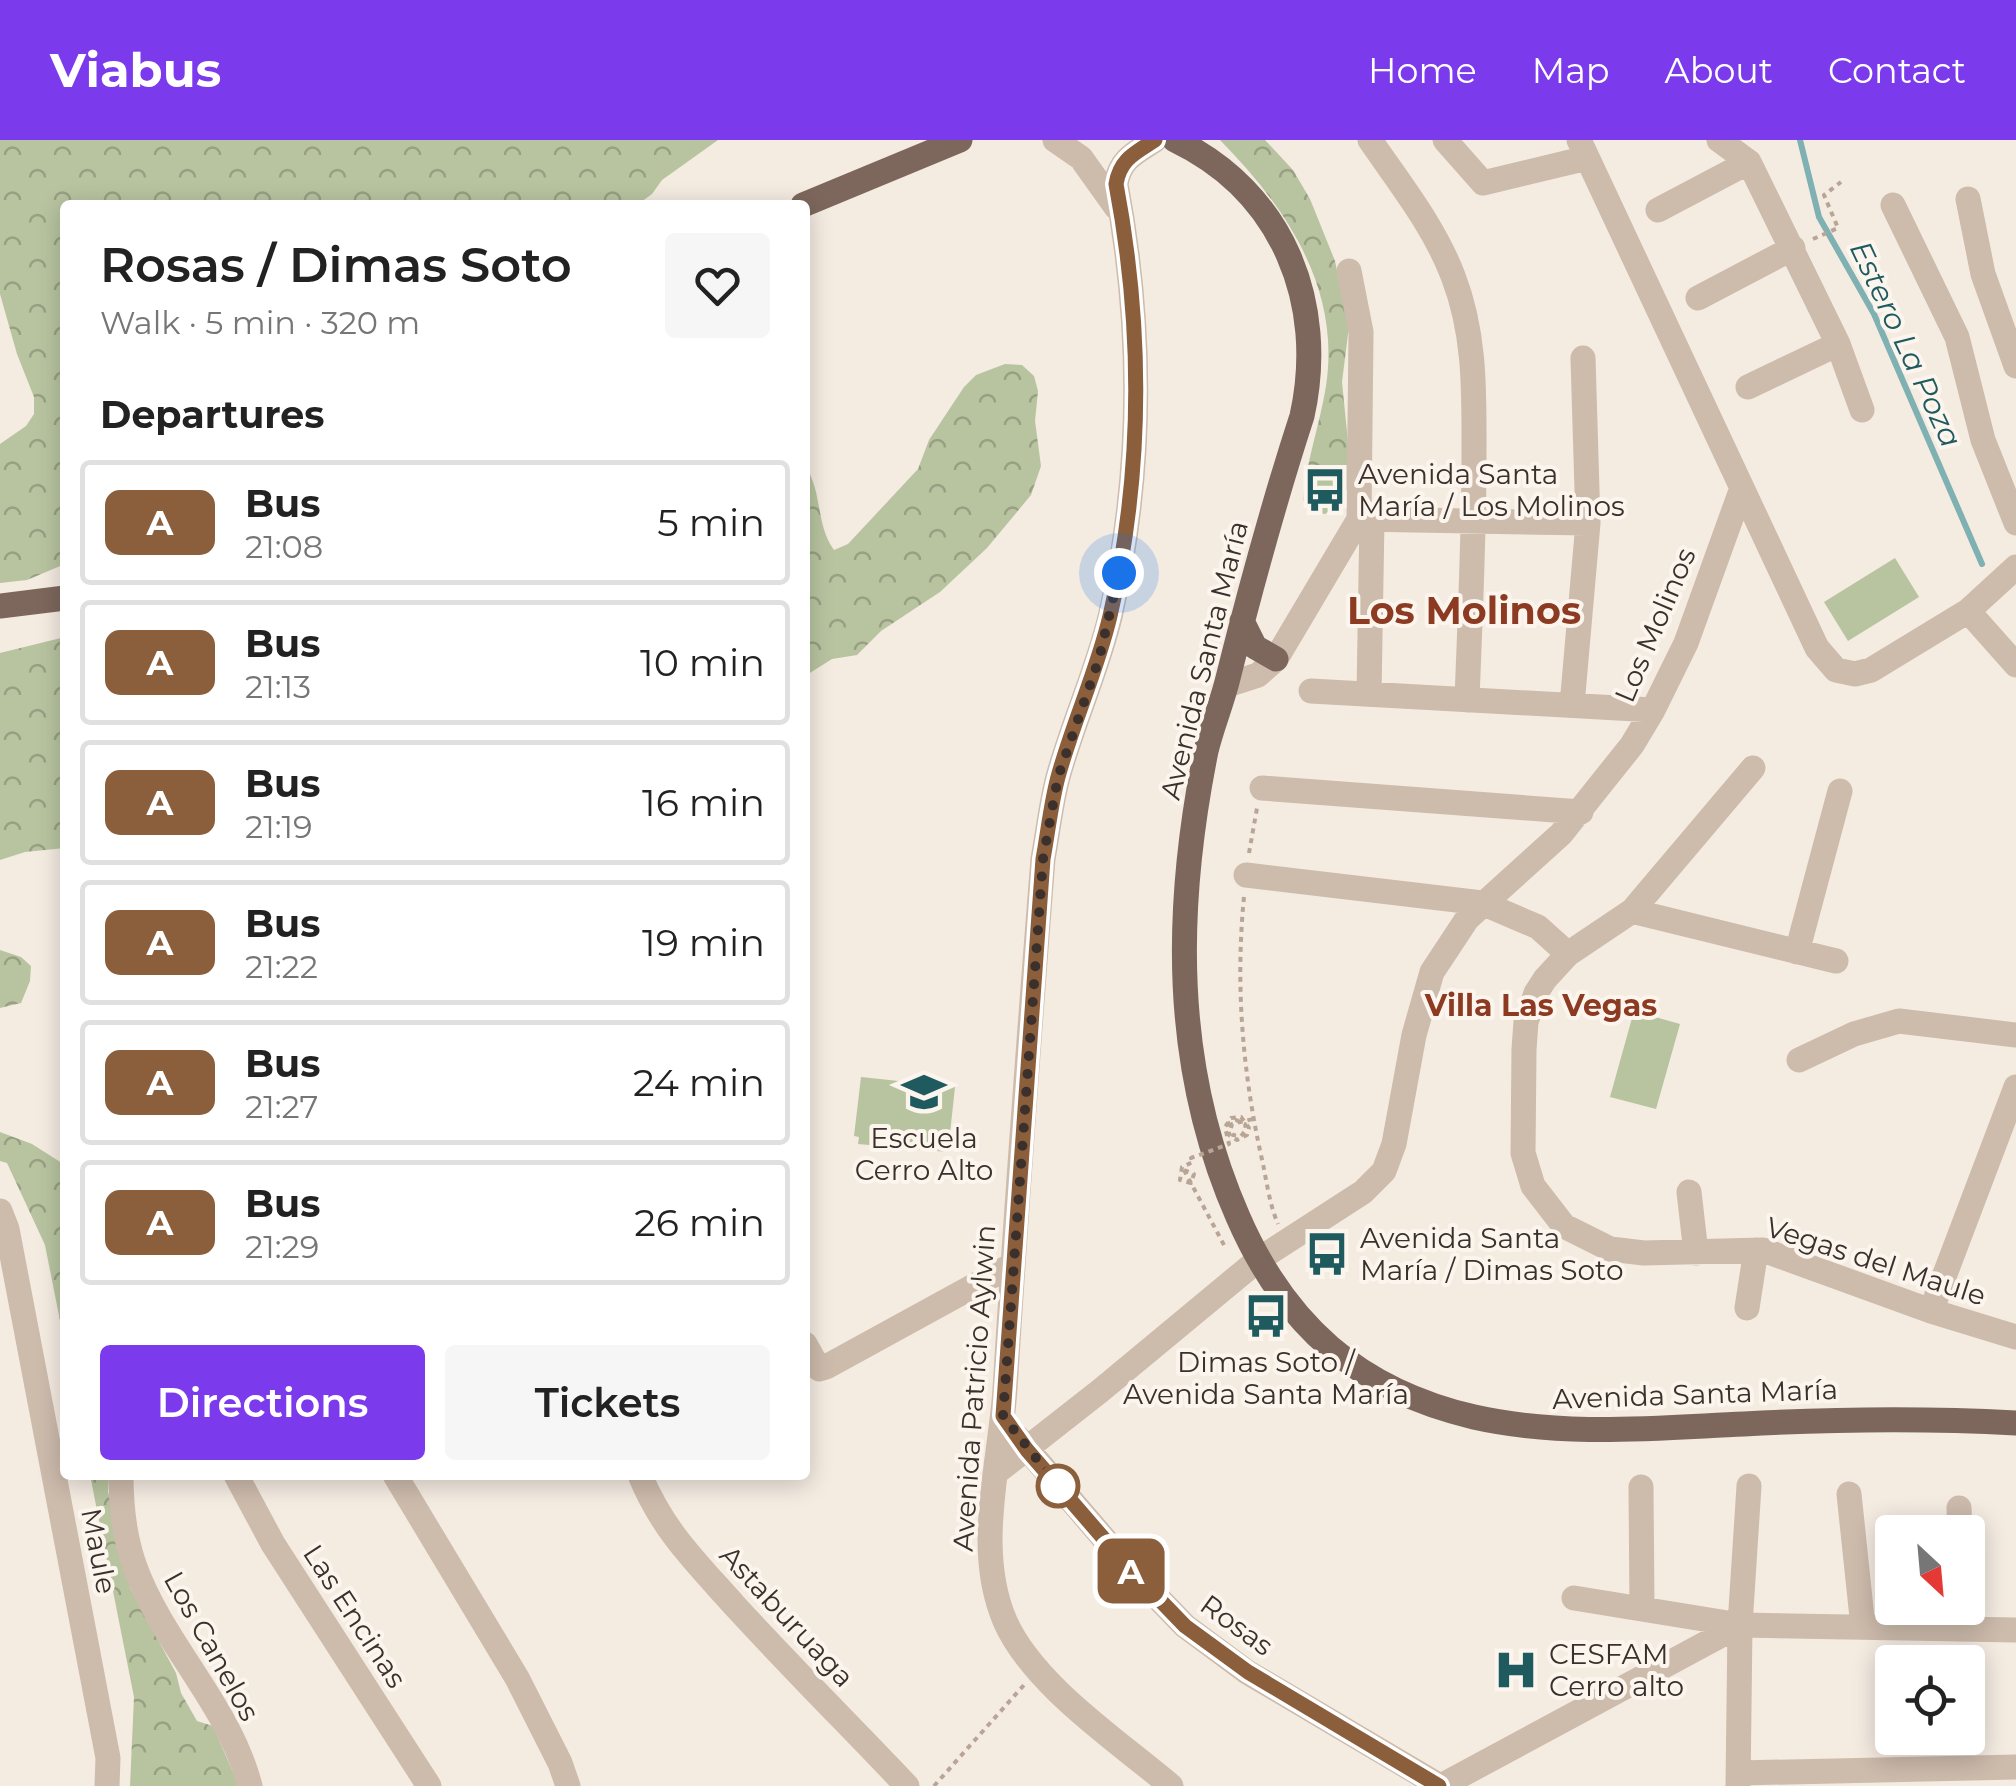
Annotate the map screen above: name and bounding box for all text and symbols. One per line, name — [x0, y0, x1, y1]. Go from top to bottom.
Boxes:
text: Viabus — [50, 41, 221, 99]
text: Home — [1368, 49, 1477, 92]
text: Map — [1532, 49, 1610, 92]
text: About — [1665, 49, 1773, 92]
text: Contact — [1828, 49, 1966, 92]
button: heart — [665, 233, 770, 338]
water label: Estero La Poza — [1842, 235, 1970, 453]
text: Rosas / Dimas Soto — [100, 236, 572, 294]
text: Walk · 5 min · 320 m — [100, 303, 420, 342]
text: Departures — [100, 391, 324, 438]
place label: Avenida Santa María / Los Molinos — [1358, 457, 1625, 523]
bus stop icon: Avenida Santa María / Los Molinos — [1301, 466, 1349, 514]
text: Bus — [245, 480, 320, 527]
text: 5 min — [657, 499, 765, 546]
text: A — [147, 501, 173, 544]
street label: Avenida Santa María — [1153, 517, 1255, 803]
text: 21:08 — [245, 527, 323, 566]
street label: Los Molinos — [1607, 543, 1703, 707]
your location — [1094, 548, 1144, 598]
district label: Los Molinos — [1347, 587, 1581, 634]
text: Bus — [245, 620, 320, 667]
text: 10 min — [640, 639, 765, 686]
text: A — [147, 641, 173, 684]
text: 21:13 — [245, 667, 311, 706]
text: Bus — [245, 760, 320, 807]
text: 16 min — [642, 779, 765, 826]
text: A — [147, 781, 173, 824]
text: 21:19 — [245, 807, 313, 846]
text: Bus — [245, 900, 320, 947]
text: 19 min — [642, 919, 765, 966]
text: A — [147, 921, 173, 964]
text: 21:22 — [245, 947, 318, 986]
district label: Villa Las Vegas — [1424, 987, 1657, 1024]
text: Bus — [245, 1040, 320, 1087]
text: 24 min — [633, 1059, 765, 1106]
text: A — [147, 1061, 173, 1104]
school or university icon: Escuela Cerro Alto — [900, 1068, 948, 1116]
text: 21:27 — [245, 1087, 318, 1126]
place label: Escuela Cerro Alto — [855, 1121, 993, 1187]
text: Bus — [245, 1180, 320, 1227]
text: 26 min — [634, 1199, 765, 1246]
text: A — [147, 1201, 173, 1244]
street label: Vegas del Maule — [1762, 1209, 1990, 1313]
place label: Avenida Santa María / Dimas Soto — [1360, 1221, 1623, 1287]
street label: Avenida Patricio Aylwin — [946, 1223, 1002, 1553]
text: 21:29 — [245, 1227, 319, 1266]
bus stop icon: Avenida Santa María / Dimas Soto — [1303, 1230, 1351, 1278]
bus stop icon: Dimas Soto / Avenida Santa María — [1242, 1292, 1290, 1340]
button: Directions — [100, 1345, 425, 1460]
button: Tickets — [445, 1345, 770, 1460]
place label: Dimas Soto / Avenida Santa María — [1123, 1345, 1409, 1411]
street label: Avenida Santa María — [1552, 1372, 1838, 1416]
unlabelled marker — [1037, 1465, 1079, 1507]
street label: Maule — [74, 1505, 124, 1597]
north arrow — [1875, 1515, 1985, 1625]
map controls — [1875, 1515, 1985, 1755]
street label: Las Encinas — [296, 1538, 414, 1694]
street label: Astaburuaga — [713, 1538, 861, 1694]
line badge: A — [1098, 1538, 1164, 1604]
text: A — [1118, 1550, 1144, 1593]
street label: Los Canelos — [157, 1565, 267, 1727]
street label: Rosas — [1194, 1587, 1280, 1663]
place label: CESFAM Cerro alto — [1549, 1637, 1684, 1703]
button: locate — [1875, 1645, 1985, 1755]
hospital icon: CESFAM Cerro alto — [1492, 1646, 1540, 1694]

